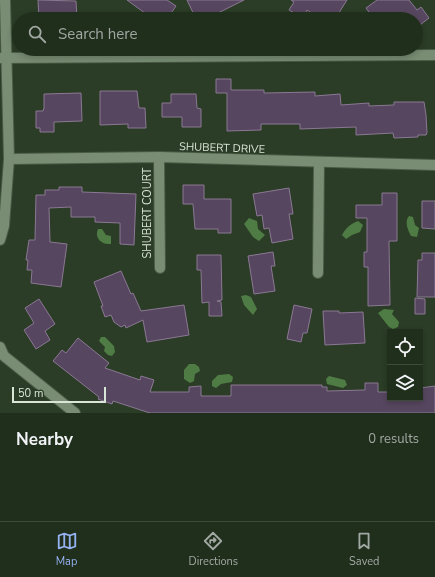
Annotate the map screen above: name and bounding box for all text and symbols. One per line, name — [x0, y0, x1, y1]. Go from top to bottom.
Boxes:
search box — [12, 12, 423, 56]
icon: search — [26, 23, 48, 45]
text: Search here — [58, 24, 138, 44]
street label: SHUBERT DRIVE — [179, 139, 265, 157]
street label: SHUBERT COURT — [140, 167, 155, 258]
map controls — [387, 329, 423, 401]
button: locate — [387, 329, 423, 365]
button: layers — [387, 365, 423, 401]
scale bar — [12, 385, 106, 404]
text: 50 m — [18, 386, 43, 401]
text: Nearby — [16, 428, 73, 451]
text: 0 results — [368, 430, 419, 448]
tab: Map — [56, 530, 78, 569]
tab: Directions — [189, 530, 238, 569]
tab: Saved — [349, 530, 379, 569]

